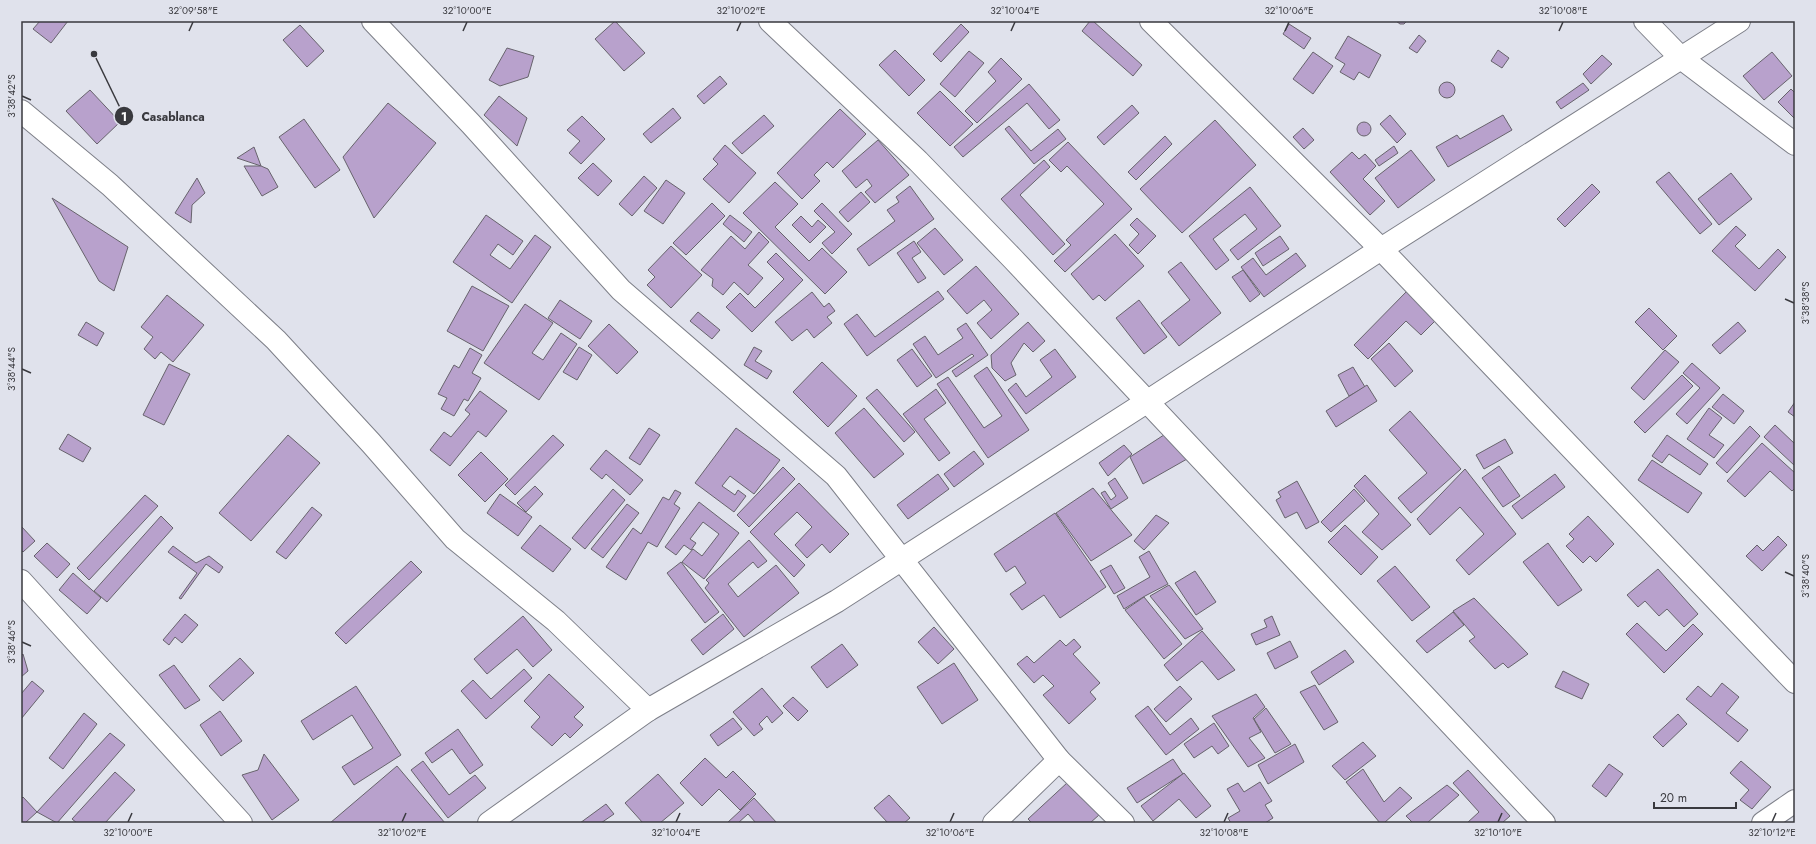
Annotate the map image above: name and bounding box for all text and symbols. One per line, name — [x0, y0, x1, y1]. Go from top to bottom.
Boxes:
text: 32°09'58"E — [168, 3, 218, 18]
text: 32°10'00"E — [442, 3, 492, 18]
text: 32°10'02"E — [716, 3, 766, 18]
text: 32°10'04"E — [990, 3, 1040, 18]
text: 32°10'06"E — [1264, 3, 1314, 18]
text: 32°10'08"E — [1539, 3, 1587, 18]
text: 3°38'42"S — [4, 74, 19, 118]
callout: Casablanca — [114, 104, 213, 128]
text: 1 — [121, 108, 127, 126]
text: Casablanca — [141, 108, 205, 126]
text: 3°38'38"S — [1798, 281, 1813, 325]
text: 3°38'44"S — [4, 347, 19, 391]
text: 3°38'40"S — [1798, 554, 1813, 598]
text: 3°38'46"S — [4, 620, 19, 664]
scale bar — [1654, 784, 1736, 810]
text: 20 m — [1660, 789, 1687, 807]
text: 32°10'00"E — [103, 825, 153, 840]
text: 32°10'02"E — [377, 825, 427, 840]
text: 32°10'04"E — [651, 825, 701, 840]
text: 32°10'06"E — [925, 825, 975, 840]
text: 32°10'08"E — [1200, 825, 1248, 840]
text: 32°10'10"E — [1474, 825, 1522, 840]
text: 32°10'12"E — [1748, 825, 1796, 840]

